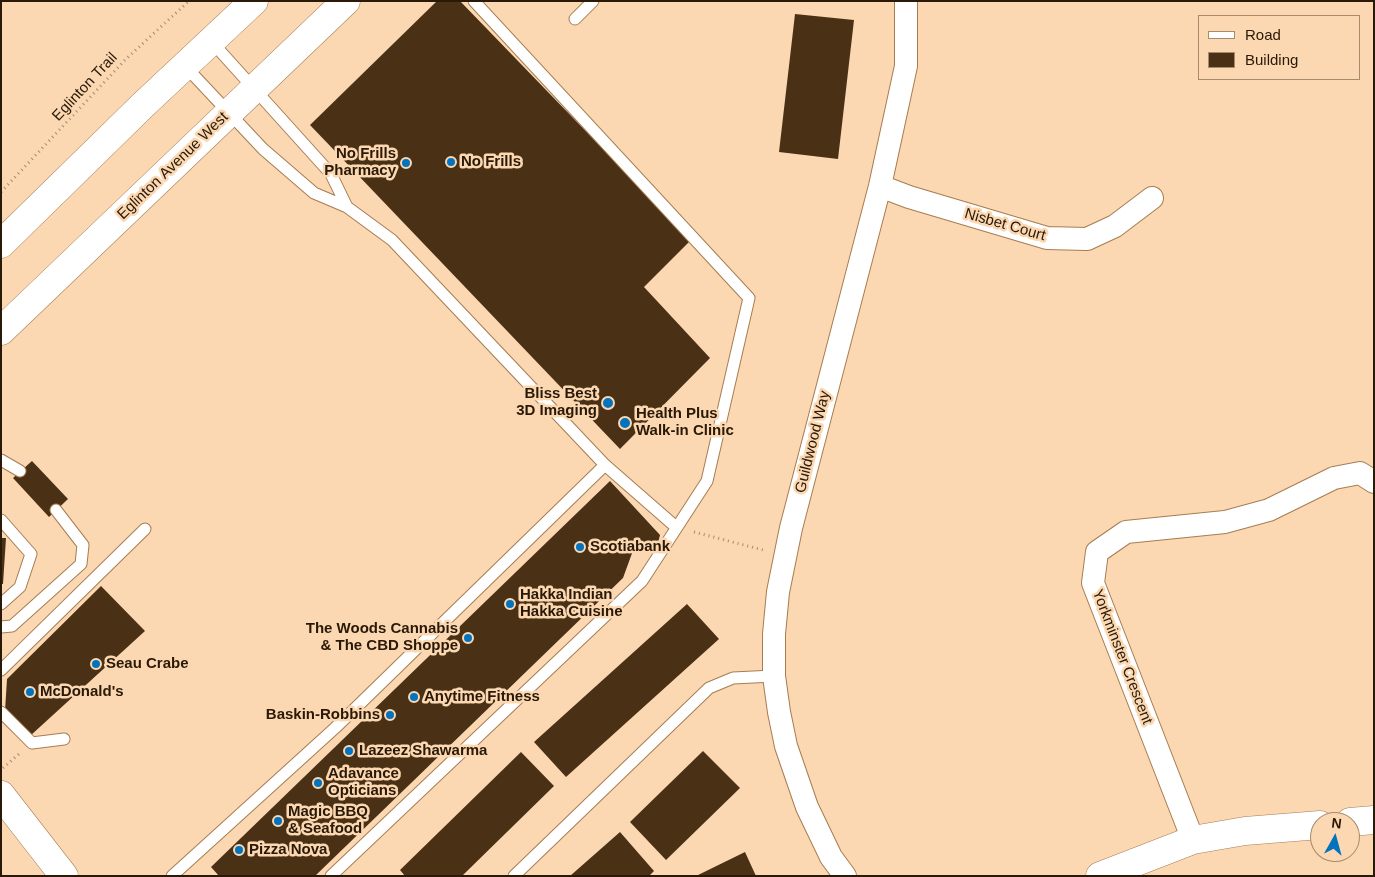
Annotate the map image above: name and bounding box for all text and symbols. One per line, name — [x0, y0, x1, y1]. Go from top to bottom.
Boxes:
legend — [1198, 15, 1360, 80]
text: Road — [1245, 26, 1281, 43]
street label: Eglinton Trail — [49, 49, 121, 125]
text: Building — [1245, 51, 1298, 68]
street label: Eglinton Avenue West — [114, 108, 232, 224]
place label: No Frills Pharmacy — [324, 145, 396, 180]
place label: No Frills — [461, 153, 521, 171]
marker: No Frills — [445, 156, 457, 168]
marker: No Frills Pharmacy — [400, 157, 412, 169]
street label: Nisbet Court — [962, 205, 1048, 245]
place label: Bliss Best 3D Imaging — [516, 385, 597, 420]
street label: Guildwood Way — [792, 389, 834, 495]
marker: Bliss Best 3D Imaging — [601, 396, 615, 410]
place label: Health Plus Walk-in Clinic — [636, 405, 734, 440]
marker: Health Plus Walk-in Clinic — [618, 416, 632, 430]
place label: Scotiabank — [590, 538, 670, 556]
marker: Scotiabank — [574, 541, 586, 553]
place label: Hakka Indian Hakka Cuisine — [520, 586, 623, 621]
street label: Yorkminster Crescent — [1088, 587, 1156, 727]
marker: Hakka Indian Hakka Cuisine — [504, 598, 516, 610]
place label: The Woods Cannabis & The CBD Shoppe — [306, 620, 458, 655]
marker: The Woods Cannabis & The CBD Shoppe — [462, 632, 474, 644]
place label: Seau Crabe — [106, 655, 189, 673]
marker: Seau Crabe — [90, 658, 102, 670]
place label: McDonald's — [40, 683, 124, 701]
marker: McDonald's — [24, 686, 36, 698]
place label: Anytime Fitness — [424, 688, 540, 706]
marker: Anytime Fitness — [408, 691, 420, 703]
place label: Baskin-Robbins — [266, 706, 380, 724]
marker: Baskin-Robbins — [384, 709, 396, 721]
place label: Lazeez Shawarma — [359, 742, 487, 760]
marker: Lazeez Shawarma — [343, 745, 355, 757]
place label: Adavance Opticians — [328, 765, 399, 800]
marker: Adavance Opticians — [312, 777, 324, 789]
place label: Magic BBQ & Seafood — [288, 803, 368, 838]
north arrow — [1310, 812, 1360, 862]
marker: Magic BBQ & Seafood — [272, 815, 284, 827]
text: N — [1331, 815, 1343, 832]
place label: Pizza Nova — [249, 841, 327, 859]
marker: Pizza Nova — [233, 844, 245, 856]

